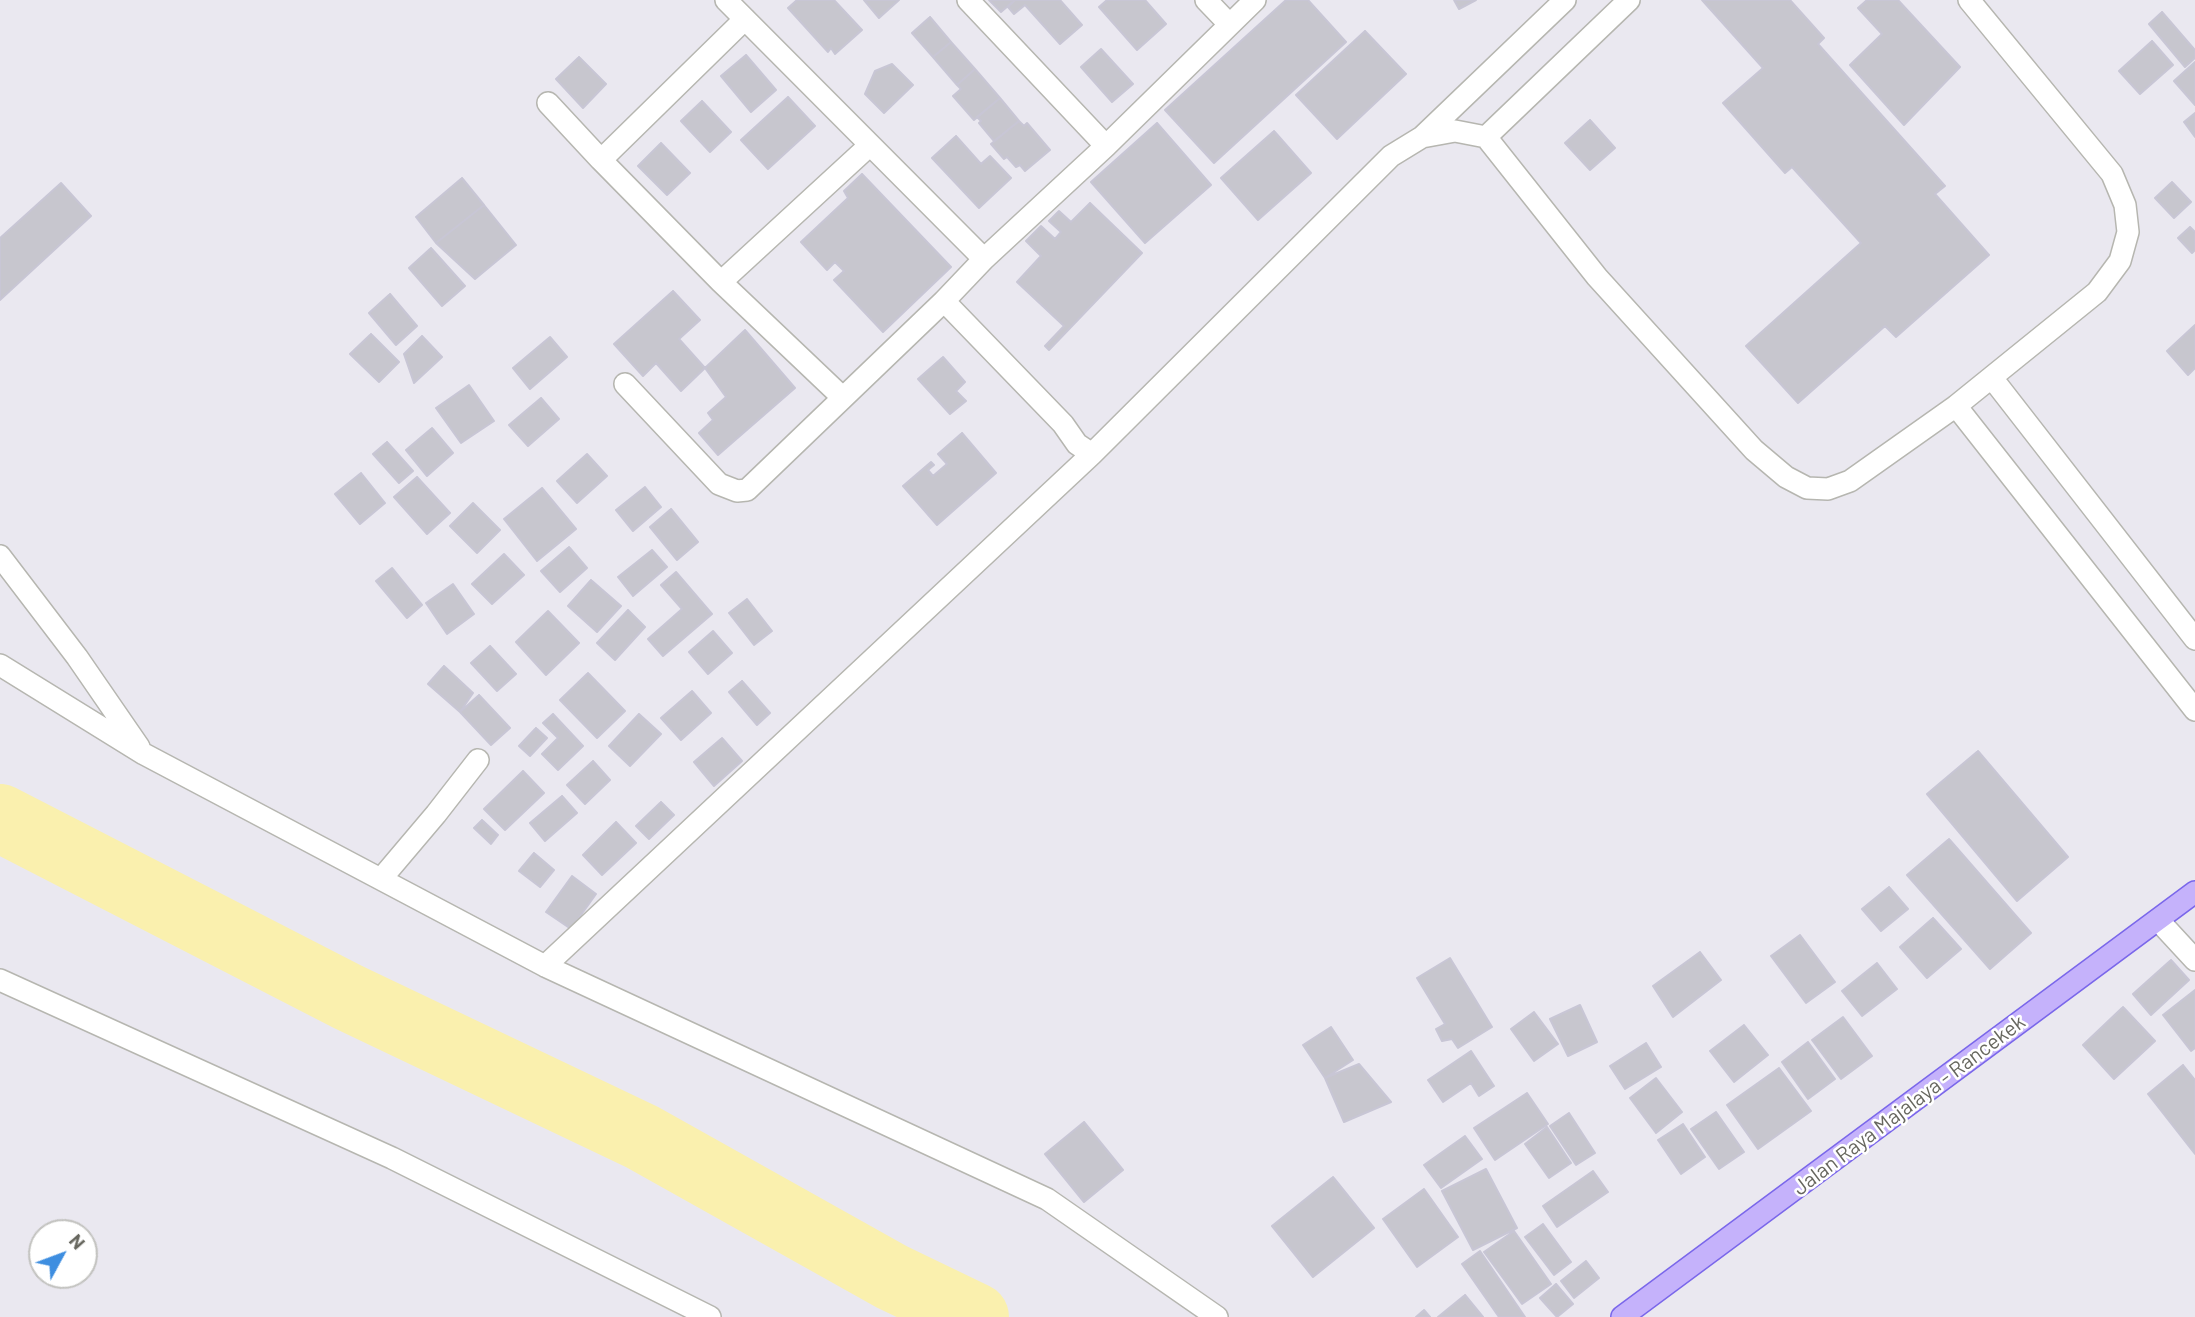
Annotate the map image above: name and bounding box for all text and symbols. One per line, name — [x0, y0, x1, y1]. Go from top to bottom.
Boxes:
street label: Jalan Raya Majalaya - Rancekek — [1788, 1009, 2030, 1201]
north arrow — [28, 1219, 98, 1289]
text: N — [65, 1229, 91, 1254]

